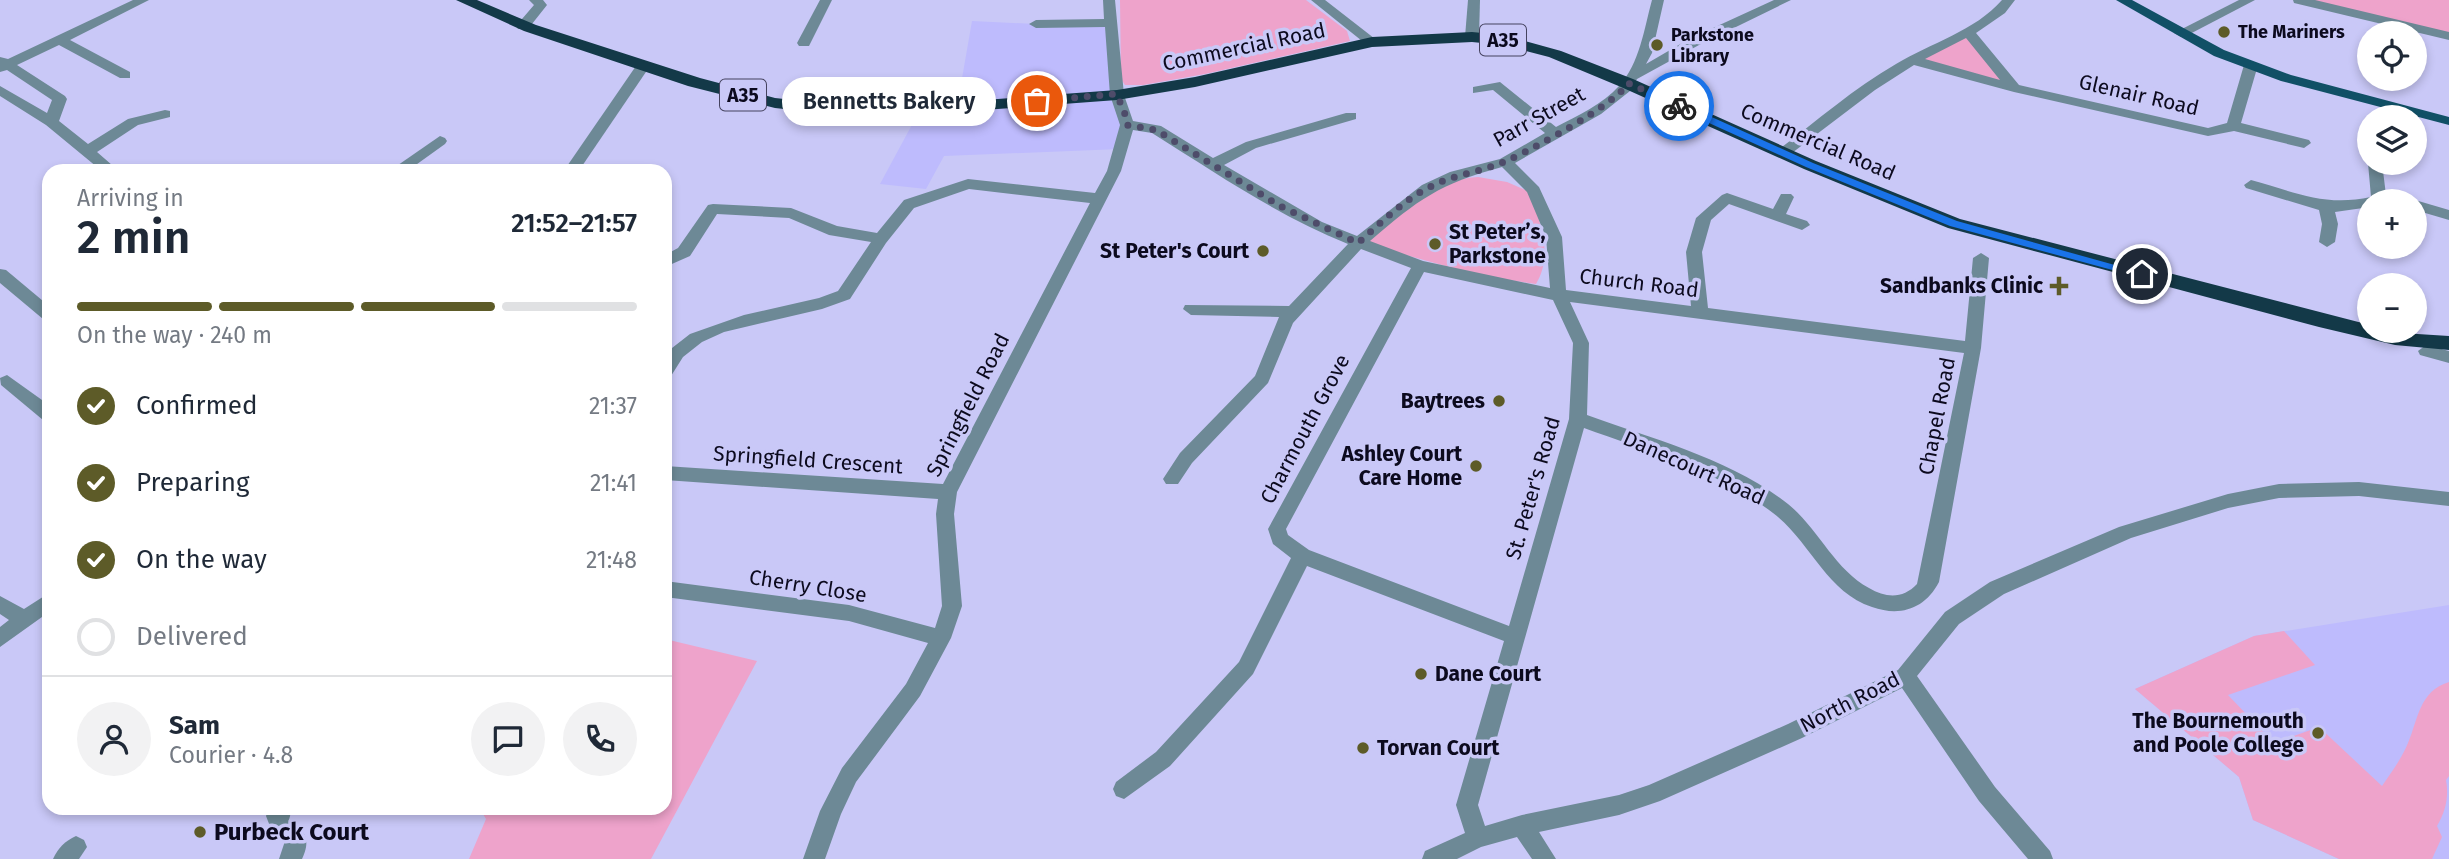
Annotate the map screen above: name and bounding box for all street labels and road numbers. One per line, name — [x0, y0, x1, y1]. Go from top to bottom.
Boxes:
street label: Commercial Road — [1160, 17, 1328, 77]
road number: A35 — [1480, 24, 1526, 56]
street label: Glenair Road — [2076, 69, 2202, 121]
road number: A35 — [720, 80, 766, 110]
street label: Parr Street — [1488, 81, 1590, 153]
street label: Commercial Road — [1737, 98, 1899, 186]
street label: Church Road — [1578, 263, 1700, 303]
street label: Springfield Road — [921, 329, 1015, 481]
street label: Charmouth Grove — [1255, 350, 1355, 508]
street label: Chapel Road — [1913, 355, 1961, 477]
street label: St. Peter's Road — [1500, 413, 1566, 563]
street label: Danecourt Road — [1619, 425, 1769, 511]
street label: Springfield Crescent — [712, 440, 904, 480]
street label: Cherry Close — [747, 564, 869, 608]
street label: North Road — [1796, 666, 1904, 738]

